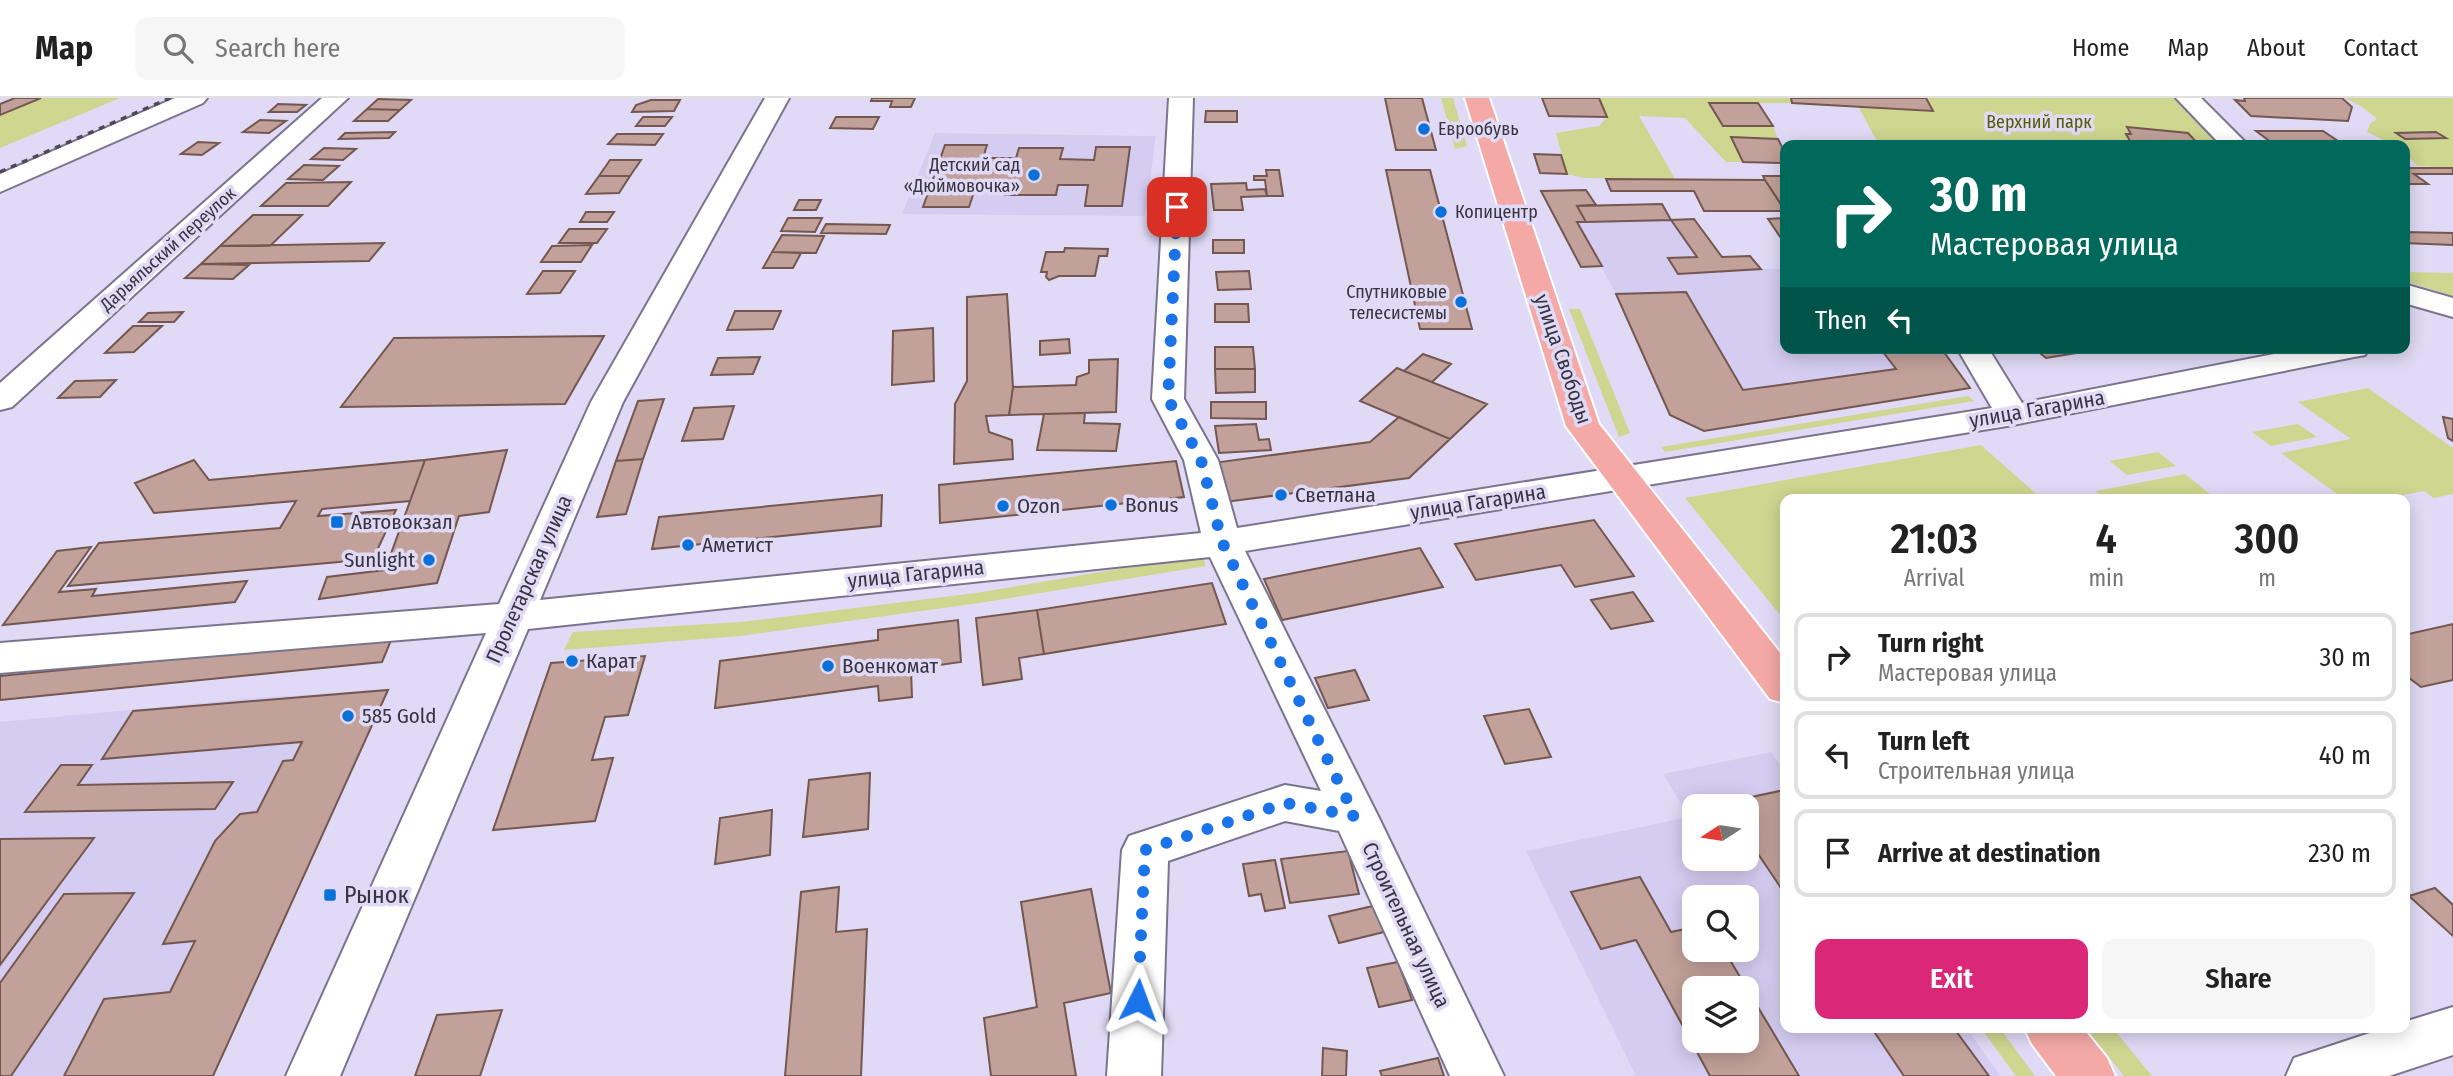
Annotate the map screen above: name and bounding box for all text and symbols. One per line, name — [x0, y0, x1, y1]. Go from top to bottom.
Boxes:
search box — [135, 17, 625, 80]
text: Map — [35, 28, 93, 68]
icon: search — [159, 29, 197, 67]
text: Search here — [215, 33, 340, 64]
text: Home — [2072, 34, 2129, 62]
text: Map — [2167, 34, 2209, 62]
text: About — [2247, 34, 2305, 62]
text: Contact — [2343, 34, 2418, 62]
park label: Верхний парк — [1986, 111, 2092, 133]
place label: Еврообувь — [1438, 118, 1519, 140]
marker: Еврообувь — [1416, 121, 1432, 137]
place label: Детский сад «Дюймовочка» — [904, 154, 1020, 197]
text: 30 m — [1930, 165, 2028, 224]
marker: Детский сад «Дюймовочка» — [1026, 167, 1042, 183]
icon: right — [1815, 168, 1906, 259]
pin — [1147, 177, 1207, 237]
street label: Дарьяльский переулок — [95, 182, 241, 316]
icon: arrive — [1158, 188, 1196, 226]
place label: Копицентр — [1455, 201, 1538, 223]
marker: Копицентр — [1433, 204, 1449, 220]
text: Мастеровая улица — [1930, 225, 2179, 263]
place label: Спутниковые телесистемы — [1346, 281, 1447, 324]
street label: улица Свободы — [1529, 291, 1597, 427]
marker: Спутниковые телесистемы — [1453, 294, 1469, 310]
icon: left — [1881, 301, 1919, 339]
text: Then — [1815, 305, 1867, 336]
street label: улица Гагарина — [1967, 384, 2107, 434]
street label: улица Гагарина — [1408, 478, 1548, 526]
place label: Светлана — [1295, 482, 1376, 508]
marker: Светлана — [1273, 487, 1289, 503]
street label: Пролетарская улица — [480, 491, 578, 667]
place label: Bonus — [1125, 492, 1179, 518]
place label: Ozon — [1017, 493, 1060, 519]
marker: Bonus — [1103, 497, 1119, 513]
marker: Ozon — [995, 498, 1011, 514]
place label: Автовокзал — [351, 509, 453, 535]
marker: Автовокзал — [329, 514, 345, 530]
text: 21:03 — [1891, 514, 1978, 564]
text: 4 — [2096, 514, 2117, 564]
text: 300 — [2235, 514, 2299, 564]
place label: Аметист — [702, 532, 773, 558]
marker: Аметист — [680, 537, 696, 553]
place label: Sunlight — [344, 547, 415, 573]
marker: Sunlight — [421, 552, 437, 568]
street label: улица Гагарина — [847, 554, 985, 594]
text: Arrival — [1904, 564, 1965, 592]
text: min — [2088, 564, 2124, 592]
text: m — [2258, 564, 2276, 592]
text: Turn right — [1878, 628, 1984, 659]
icon: right — [1819, 638, 1857, 676]
text: 30 m — [2320, 642, 2371, 673]
place label: Карат — [586, 648, 637, 674]
marker: Карат — [564, 653, 580, 669]
place label: Военкомат — [842, 653, 938, 679]
marker: Военкомат — [820, 658, 836, 674]
text: Мастеровая улица — [1878, 659, 2057, 687]
place label: 585 Gold — [362, 703, 437, 729]
marker: 585 Gold — [340, 708, 356, 724]
text: Turn left — [1878, 726, 1970, 757]
icon: left — [1819, 736, 1857, 774]
text: 40 m — [2319, 740, 2371, 771]
text: Строительная улица — [1878, 757, 2075, 785]
north arrow — [1682, 794, 1759, 872]
map controls — [1682, 794, 1759, 1053]
icon: arrive — [1819, 834, 1857, 872]
street label: Строительная улица — [1356, 838, 1456, 1012]
text: Arrive at destination — [1878, 838, 2101, 869]
text: 230 m — [2308, 838, 2371, 869]
place label: Рынок — [344, 881, 409, 909]
button: search — [1682, 885, 1759, 962]
marker: Рынок — [322, 887, 338, 903]
button: Exit — [1815, 939, 2088, 1019]
button: Share — [2102, 939, 2375, 1019]
position arrow — [1101, 963, 1175, 1037]
button: layers — [1682, 976, 1759, 1053]

